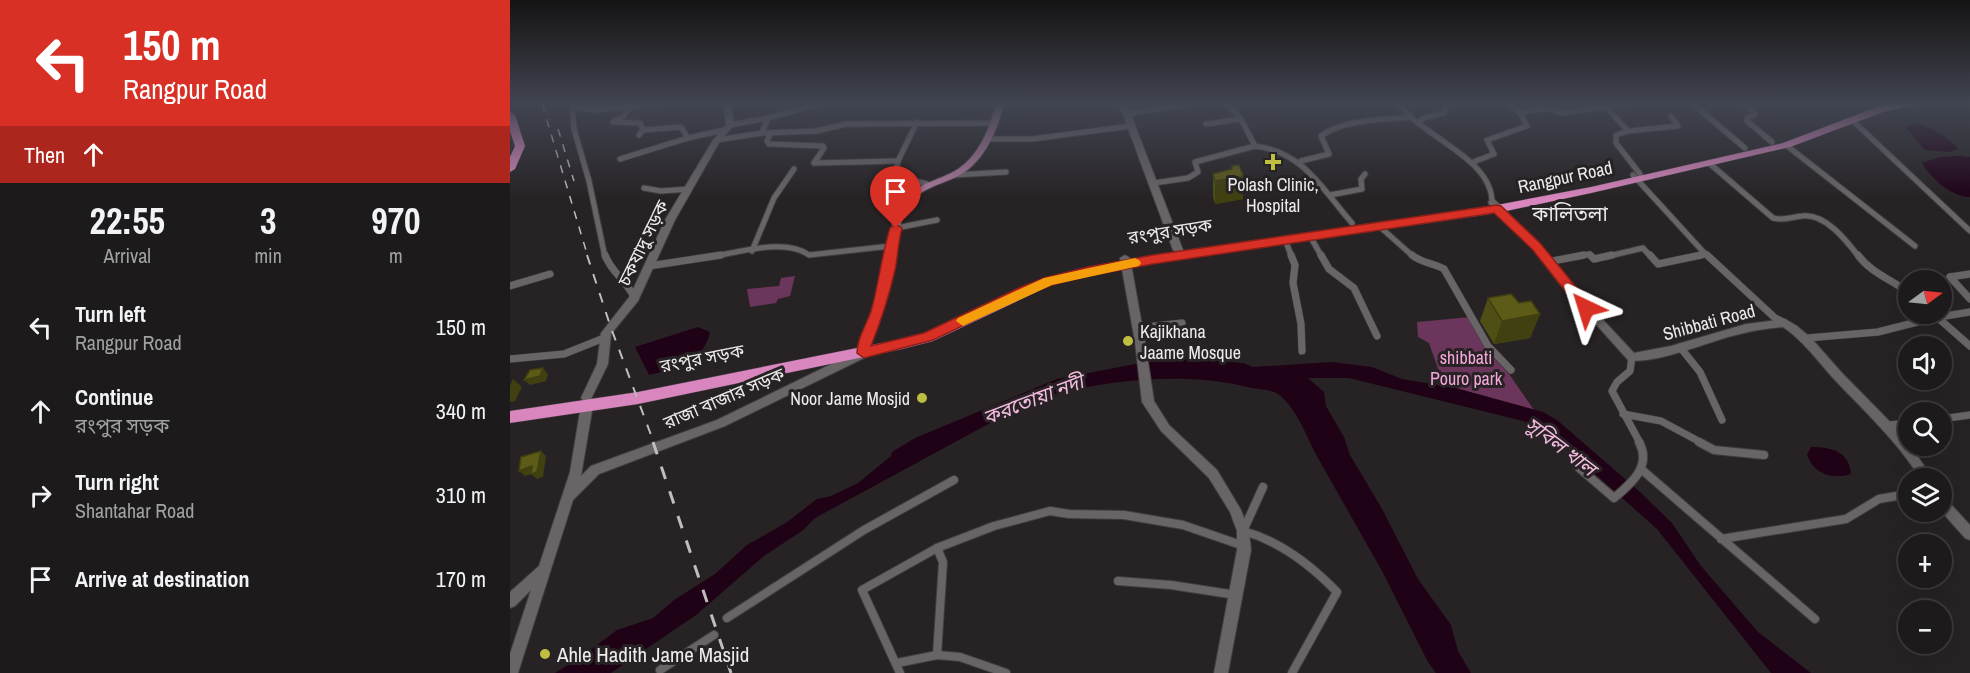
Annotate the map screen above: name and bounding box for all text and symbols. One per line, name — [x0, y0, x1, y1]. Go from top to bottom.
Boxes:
text: 150 m — [123, 17, 221, 73]
icon: left — [24, 24, 102, 102]
text: Rangpur Road — [123, 71, 267, 107]
icon: ahead — [77, 138, 110, 171]
text: Then — [24, 140, 65, 170]
marker: Polash Clinic, Hospital — [1264, 153, 1282, 171]
street label: Rangpur Road — [1515, 155, 1615, 199]
pin — [870, 166, 921, 228]
place label: Polash Clinic, Hospital — [1227, 172, 1319, 218]
icon: arrive — [879, 175, 912, 208]
street label: চকযাদু সড়ক — [611, 195, 675, 291]
text: 22:55 — [89, 197, 165, 245]
text: 3 — [260, 197, 276, 245]
text: 970 — [371, 197, 421, 245]
district label: কালিতলা — [1531, 200, 1608, 227]
street label: রংপুর সড়ক — [1125, 212, 1214, 250]
text: Arrival — [104, 242, 151, 269]
text: min — [254, 242, 282, 269]
text: m — [389, 242, 403, 269]
north arrow — [1898, 270, 1952, 324]
map controls — [1898, 270, 1952, 654]
position arrow — [1554, 276, 1618, 340]
street label: Shibbati Road — [1660, 298, 1758, 346]
text: Turn left — [75, 299, 146, 329]
icon: left — [24, 311, 57, 344]
text: 150 m — [436, 312, 486, 342]
place label: Kajikhana Jaame Mosque — [1140, 319, 1241, 365]
text: Rangpur Road — [75, 329, 182, 356]
marker: Kajikhana Jaame Mosque — [1121, 334, 1135, 348]
button: sound — [1898, 336, 1952, 390]
street label: রংপুর সড়ক — [657, 338, 747, 379]
park label: shibbati Pouro park — [1430, 345, 1503, 391]
street label: রাজা বাজার সড়ক — [659, 361, 789, 435]
water label: করতোয়া নদী — [979, 366, 1091, 431]
text: Continue — [75, 382, 153, 412]
place label: Noor Jame Mosjid — [790, 386, 910, 411]
marker: Noor Jame Mosjid — [915, 391, 929, 405]
icon: ahead — [24, 395, 57, 428]
text: 340 m — [436, 396, 486, 426]
button: search — [1898, 402, 1952, 456]
water label: সুবিল খাল — [1520, 411, 1605, 484]
text: রংপুর সড়ক — [75, 412, 169, 439]
text: Turn right — [75, 467, 159, 497]
button: layers — [1898, 468, 1952, 522]
icon: right — [24, 479, 57, 512]
text: 310 m — [436, 480, 486, 510]
text: Shantahar Road — [75, 497, 194, 524]
button: + — [1898, 534, 1952, 588]
icon: arrive — [24, 563, 57, 596]
text: Arrive at destination — [75, 564, 249, 594]
text: 170 m — [436, 564, 486, 594]
button: − — [1898, 600, 1952, 654]
place label: Ahle Hadith Jame Masjid — [556, 640, 749, 669]
marker: Ahle Hadith Jame Masjid — [538, 647, 552, 661]

